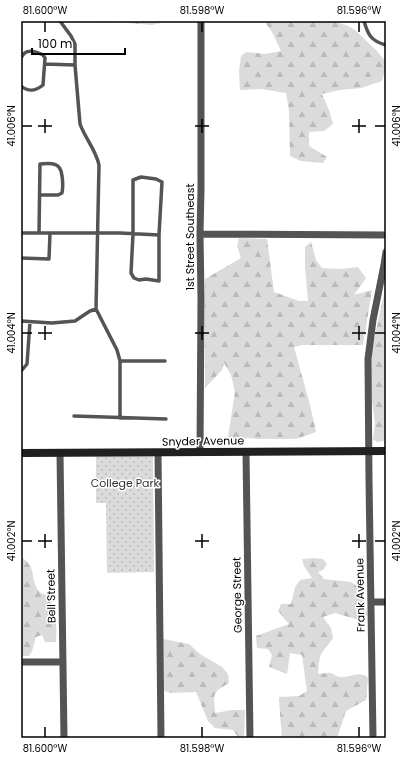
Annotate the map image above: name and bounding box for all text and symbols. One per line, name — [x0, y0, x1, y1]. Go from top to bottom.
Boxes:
text: 81.600°W — [23, 3, 67, 18]
text: 81.598°W — [180, 3, 224, 18]
text: 81.596°W — [337, 3, 381, 18]
scale bar — [32, 30, 125, 56]
text: 100 m — [38, 35, 72, 52]
text: 41.006°N — [4, 105, 19, 147]
text: 41.006°N — [389, 105, 404, 147]
street label: 1st Street Southeast — [182, 184, 198, 290]
text: 41.004°N — [4, 312, 19, 354]
text: 41.004°N — [389, 312, 404, 354]
street label: Snyder Avenue — [162, 432, 244, 450]
park label: College Park — [91, 475, 160, 491]
text: 41.002°N — [4, 520, 19, 562]
text: 41.002°N — [389, 520, 404, 562]
street label: George Street — [228, 557, 246, 633]
street label: Frank Avenue — [351, 558, 369, 632]
street label: Bell Street — [43, 569, 59, 623]
text: 81.600°W — [23, 741, 67, 756]
text: 81.598°W — [180, 741, 224, 756]
text: 81.596°W — [337, 741, 381, 756]

